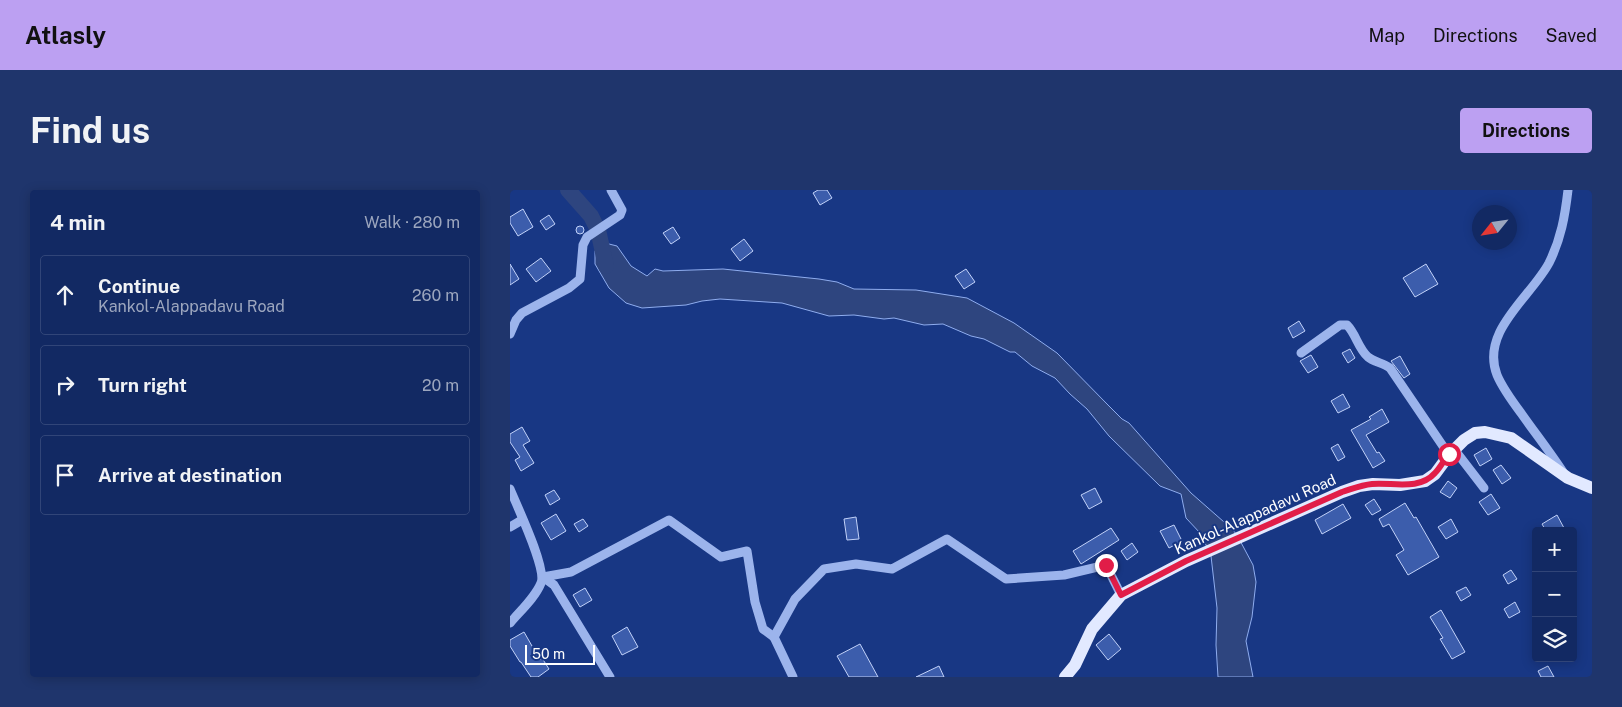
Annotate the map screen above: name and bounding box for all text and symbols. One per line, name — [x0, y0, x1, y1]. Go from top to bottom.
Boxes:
text: Atlasly — [25, 21, 106, 49]
text: Map — [1368, 25, 1405, 46]
text: Directions — [1433, 25, 1518, 46]
text: Saved — [1546, 25, 1597, 46]
button: Directions — [1460, 108, 1592, 153]
text: Find us — [30, 110, 150, 151]
north arrow — [1472, 205, 1517, 250]
text: 4 min — [50, 210, 105, 235]
text: Walk · 280 m — [364, 213, 460, 232]
text: Continue — [98, 275, 180, 297]
icon: ahead — [51, 281, 79, 309]
text: 260 m — [412, 286, 459, 305]
text: Kankol-Alappadavu Road — [98, 297, 285, 316]
icon: right — [51, 371, 79, 399]
text: Turn right — [98, 374, 187, 396]
text: 20 m — [422, 376, 459, 395]
route start — [1438, 443, 1461, 466]
icon: arrive — [51, 461, 79, 489]
text: Arrive at destination — [98, 464, 282, 486]
street label: Kankol-Alappadavu Road — [1172, 471, 1338, 557]
map controls — [1532, 527, 1577, 662]
button: + — [1532, 527, 1577, 572]
route end — [1095, 554, 1118, 577]
button: − — [1532, 572, 1577, 617]
button: layers — [1532, 617, 1577, 662]
scale bar — [525, 642, 595, 665]
text: 50 m — [532, 646, 565, 662]

